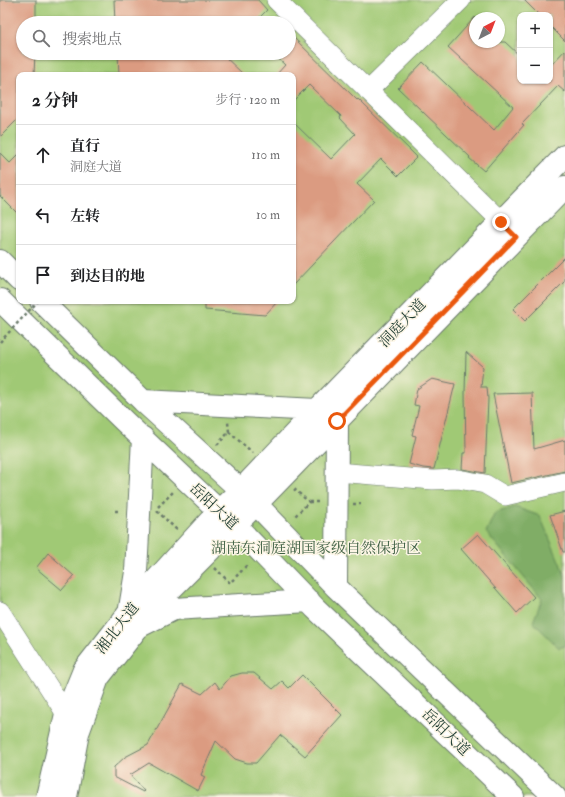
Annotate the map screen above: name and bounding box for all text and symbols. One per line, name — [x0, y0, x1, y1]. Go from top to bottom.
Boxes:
north arrow — [469, 12, 505, 48]
map controls — [517, 12, 553, 84]
button: + — [517, 12, 553, 48]
search box — [16, 16, 296, 60]
icon: search — [30, 27, 52, 49]
text: 搜索地点 — [62, 30, 122, 49]
button: − — [517, 48, 553, 84]
text: 2 分钟 — [32, 90, 78, 111]
text: 步行 · 120 m — [215, 92, 280, 108]
text: 直行 — [70, 137, 100, 156]
icon: ahead — [32, 144, 54, 166]
text: 110 m — [251, 147, 280, 163]
text: 洞庭大道 — [70, 159, 122, 175]
icon: left — [32, 204, 54, 226]
text: 左转 — [70, 207, 100, 226]
text: 10 m — [256, 207, 280, 223]
route end — [492, 213, 510, 231]
icon: arrive — [32, 264, 54, 286]
text: 到达目的地 — [70, 267, 145, 286]
street label: 洞庭大道 — [375, 295, 430, 352]
route start — [328, 412, 346, 430]
street label: 岳阳大道 — [185, 479, 242, 534]
park label: 湖南东洞庭湖国家级自然保护区 — [211, 539, 421, 558]
street label: 湘北大道 — [91, 599, 143, 658]
street label: 岳阳大道 — [417, 705, 474, 760]

